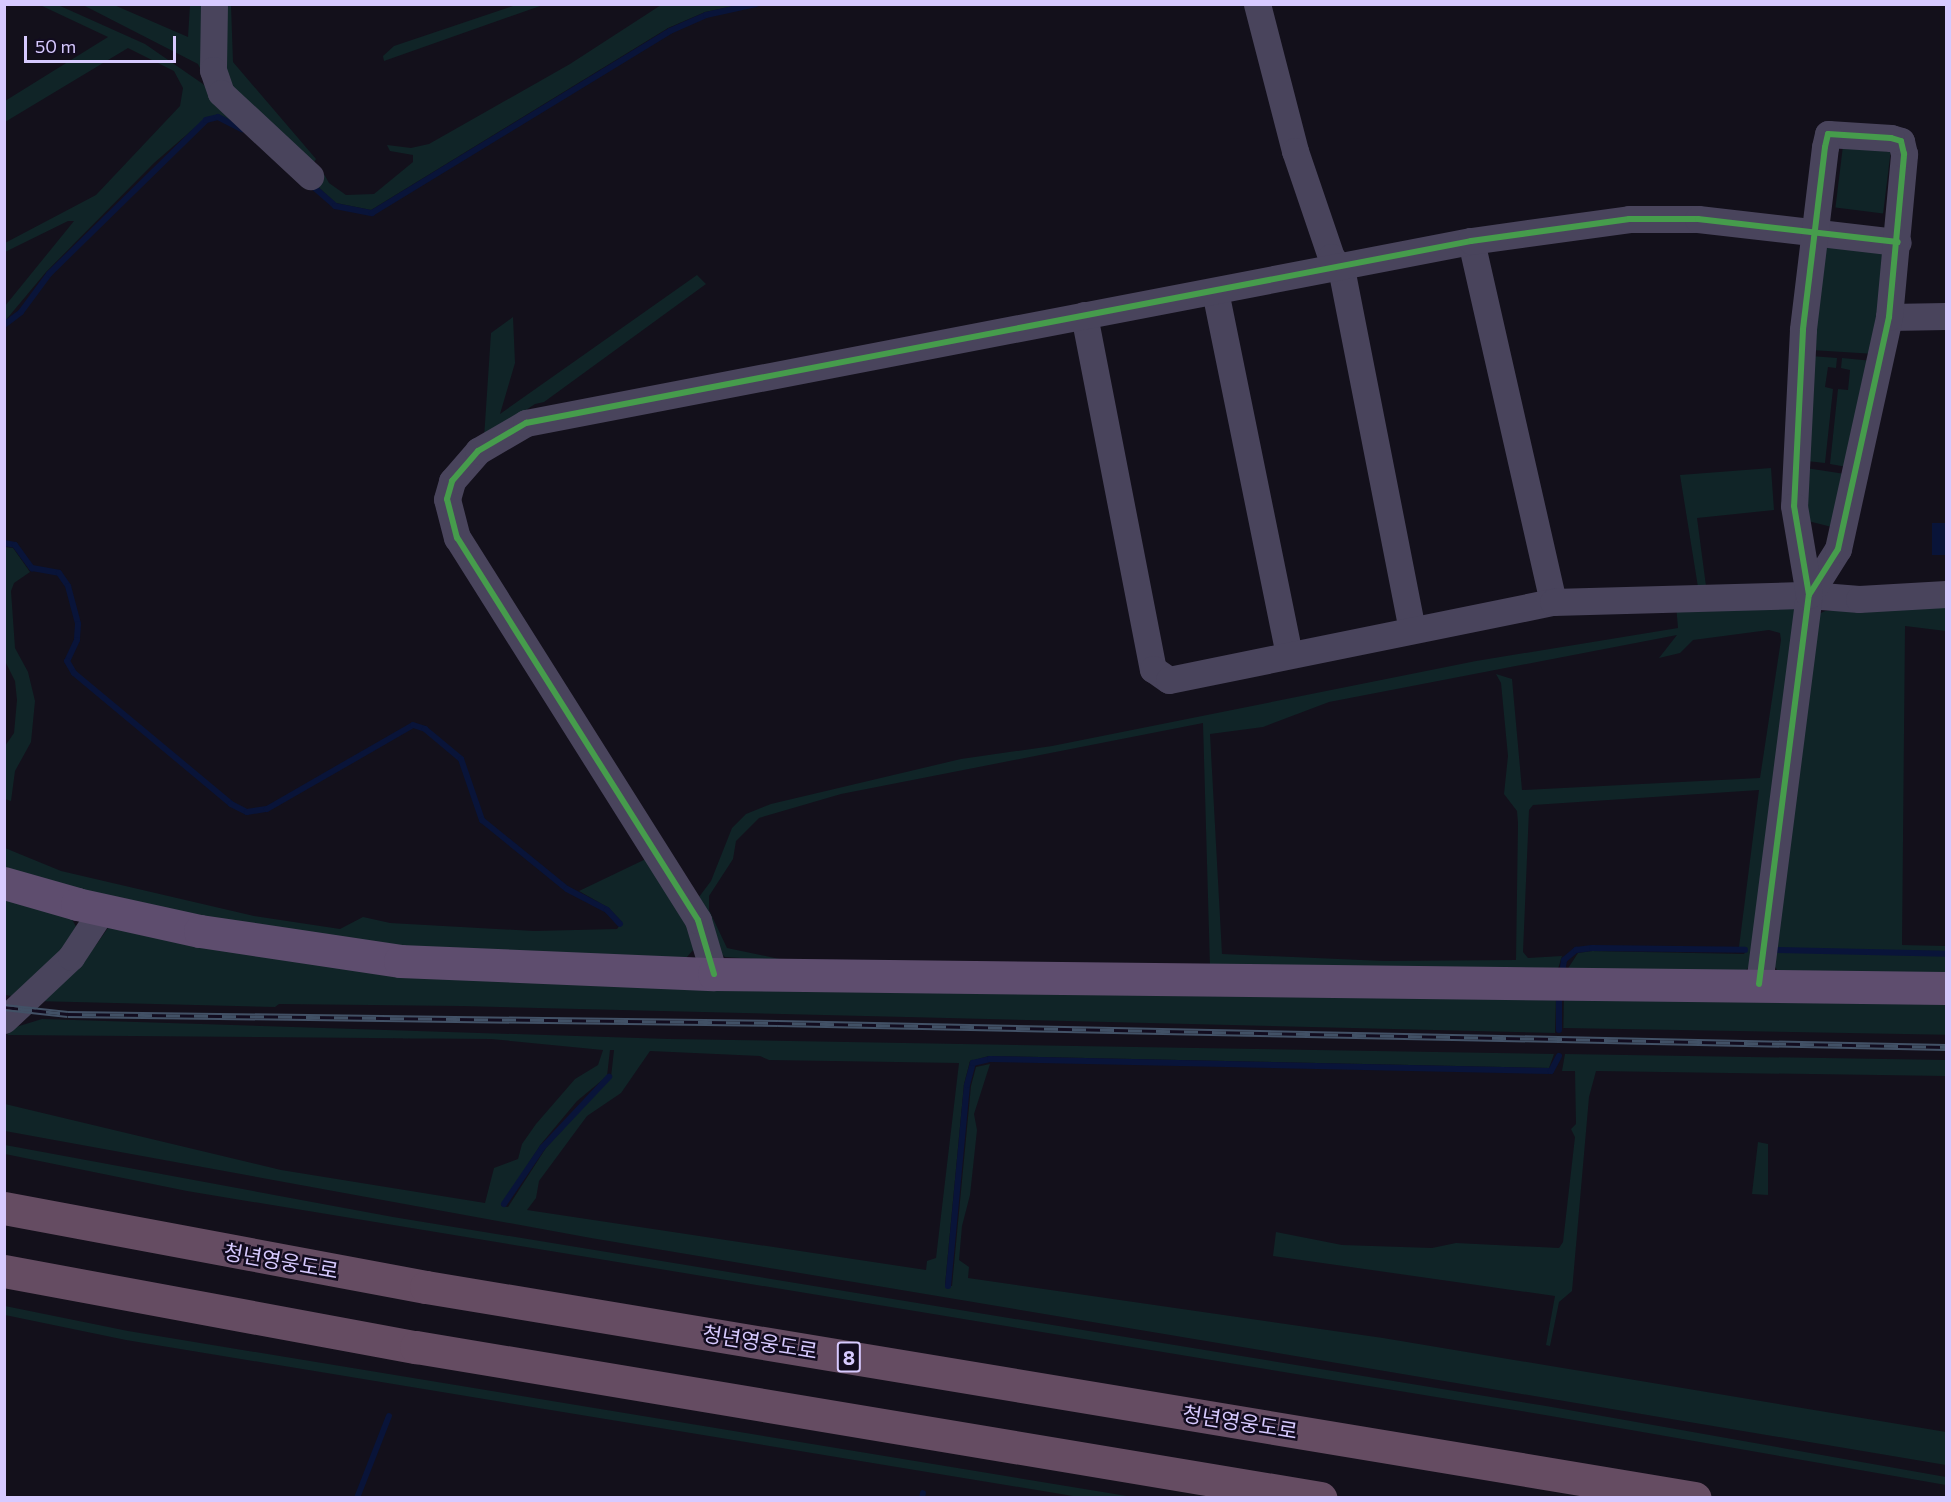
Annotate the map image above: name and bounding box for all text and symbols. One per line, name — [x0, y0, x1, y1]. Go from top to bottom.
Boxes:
scale bar — [27, 24, 178, 62]
text: 50 m — [35, 35, 76, 57]
street label: 청년영웅도로 — [222, 1239, 340, 1283]
street label: 청년영웅도로 — [701, 1320, 819, 1364]
road number: 8 — [836, 1340, 862, 1374]
street label: 청년영웅도로 — [1181, 1400, 1299, 1444]

